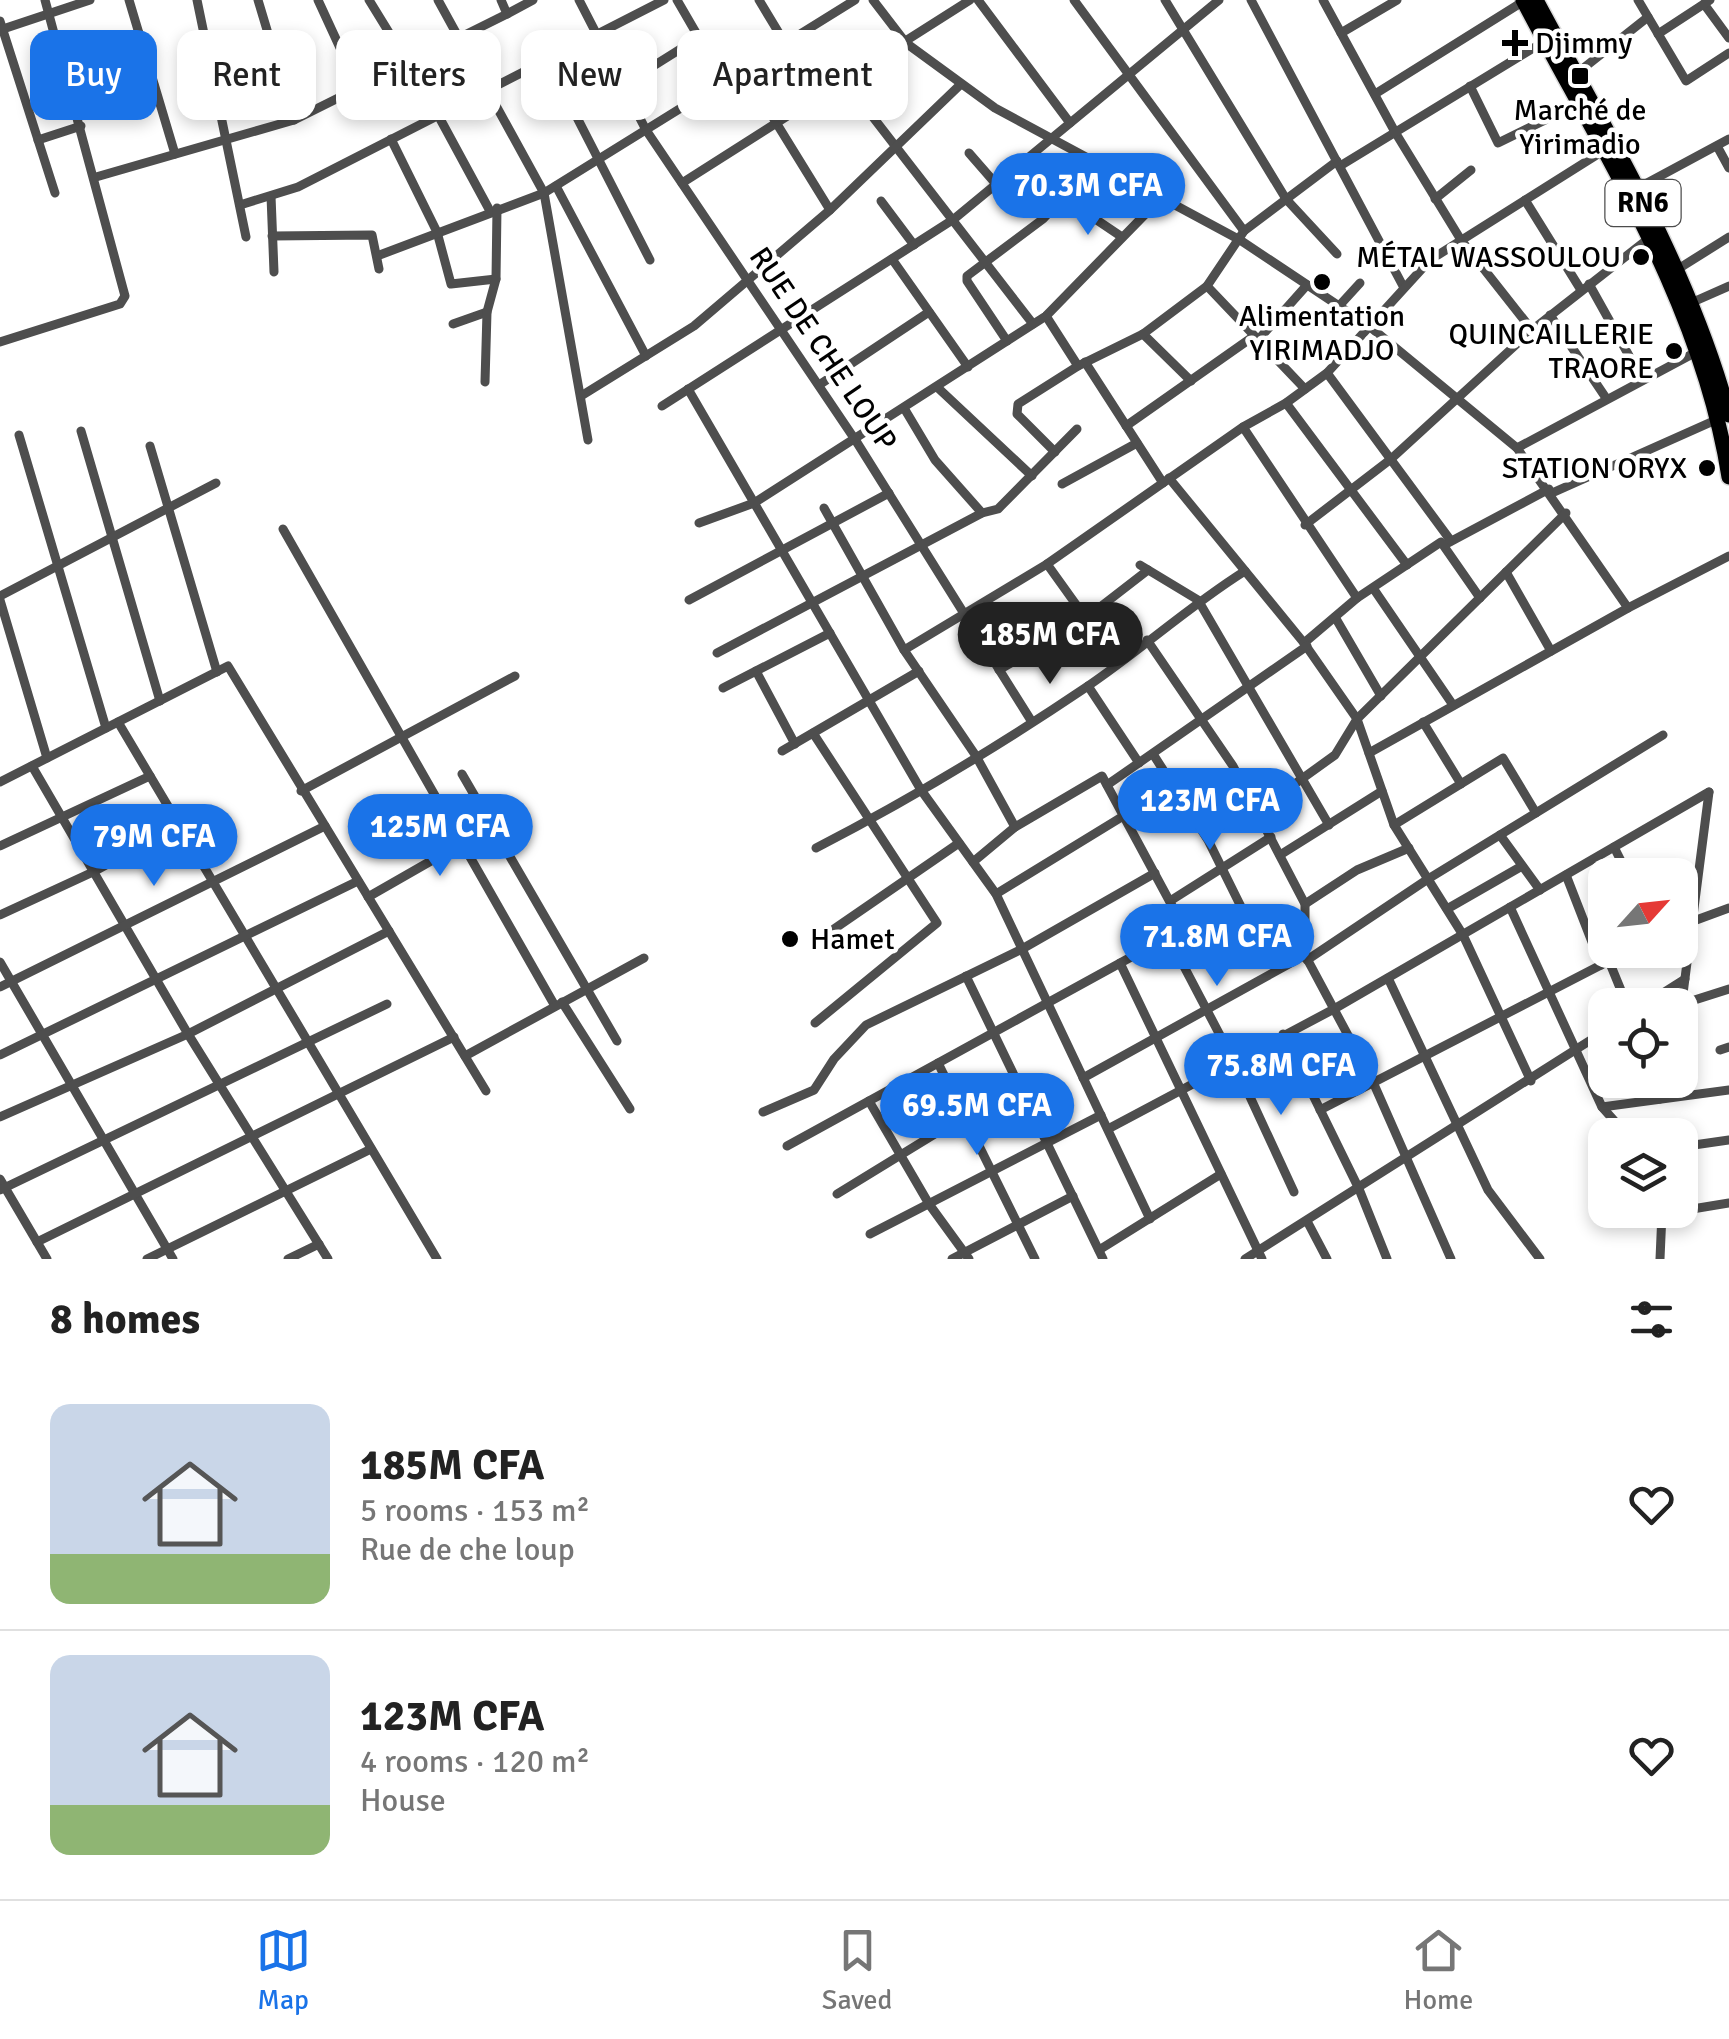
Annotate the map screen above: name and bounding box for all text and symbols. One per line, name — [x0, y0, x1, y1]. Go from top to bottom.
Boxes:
place label: Djimmy — [1535, 25, 1632, 62]
chip: Buy — [30, 30, 157, 120]
chip: Rent — [177, 30, 316, 120]
chip: Filters — [336, 30, 501, 120]
chip: New — [521, 30, 657, 120]
chip: Apartment — [677, 30, 908, 120]
marker: Djimmy — [1504, 32, 1526, 54]
marker: Marché de Yirimadio — [1569, 65, 1591, 87]
place label: Marché de Yirimadio — [1514, 92, 1646, 163]
pin: 70.3M CFA — [974, 153, 1202, 238]
text: 70.3M CFA — [1013, 166, 1163, 205]
road number: RN6 — [1606, 180, 1680, 226]
place label: MÉTAL WASSOULOU — [1356, 239, 1621, 276]
street label: RUE DE CHE LOUP — [741, 240, 905, 458]
marker: MÉTAL WASSOULOU — [1630, 246, 1652, 268]
marker: Alimentation YIRIMADJO — [1311, 271, 1333, 293]
place label: Alimentation YIRIMADJO — [1239, 298, 1405, 369]
place label: QUINCAILLERIE TRAORE — [1448, 316, 1654, 387]
marker: QUINCAILLERIE TRAORE — [1663, 340, 1685, 362]
place label: STATION ORYX — [1502, 450, 1687, 487]
marker: STATION ORYX — [1696, 457, 1718, 479]
pin: 185M CFA — [947, 602, 1153, 687]
text: 185M CFA — [980, 615, 1120, 654]
pin: 123M CFA — [1107, 768, 1313, 853]
text: 123M CFA — [1140, 781, 1280, 820]
pin: 125M CFA — [337, 794, 543, 879]
pin: 79M CFA — [62, 804, 246, 889]
text: 125M CFA — [370, 807, 510, 846]
text: 79M CFA — [92, 817, 216, 856]
north arrow — [1588, 858, 1698, 968]
map controls — [1588, 858, 1698, 1228]
pin: 71.8M CFA — [1103, 904, 1331, 989]
text: 71.8M CFA — [1142, 917, 1292, 956]
place label: Hamet — [810, 921, 895, 958]
marker: Hamet — [779, 928, 801, 950]
button: locate — [1588, 988, 1698, 1098]
pin: 75.8M CFA — [1167, 1033, 1395, 1118]
text: 75.8M CFA — [1206, 1046, 1356, 1085]
pin: 69.5M CFA — [863, 1073, 1091, 1158]
text: 69.5M CFA — [902, 1086, 1052, 1125]
button: layers — [1588, 1118, 1698, 1228]
icon: filters — [1624, 1292, 1679, 1347]
text: 8 homes — [50, 1294, 200, 1345]
text: 185M CFA — [360, 1440, 544, 1491]
icon: home — [130, 1444, 250, 1564]
icon: heart — [1624, 1477, 1679, 1532]
text: 5 rooms · 153 m² — [360, 1491, 590, 1530]
text: Rue de che loup — [360, 1530, 575, 1569]
text: 123M CFA — [360, 1691, 544, 1742]
icon: home — [130, 1695, 250, 1815]
icon: heart — [1624, 1728, 1679, 1783]
text: 4 rooms · 120 m² — [360, 1742, 590, 1781]
text: House — [360, 1781, 446, 1820]
tab: Map — [256, 1923, 311, 2017]
tab: Saved — [822, 1923, 892, 2017]
tab: Home — [1404, 1923, 1473, 2017]

